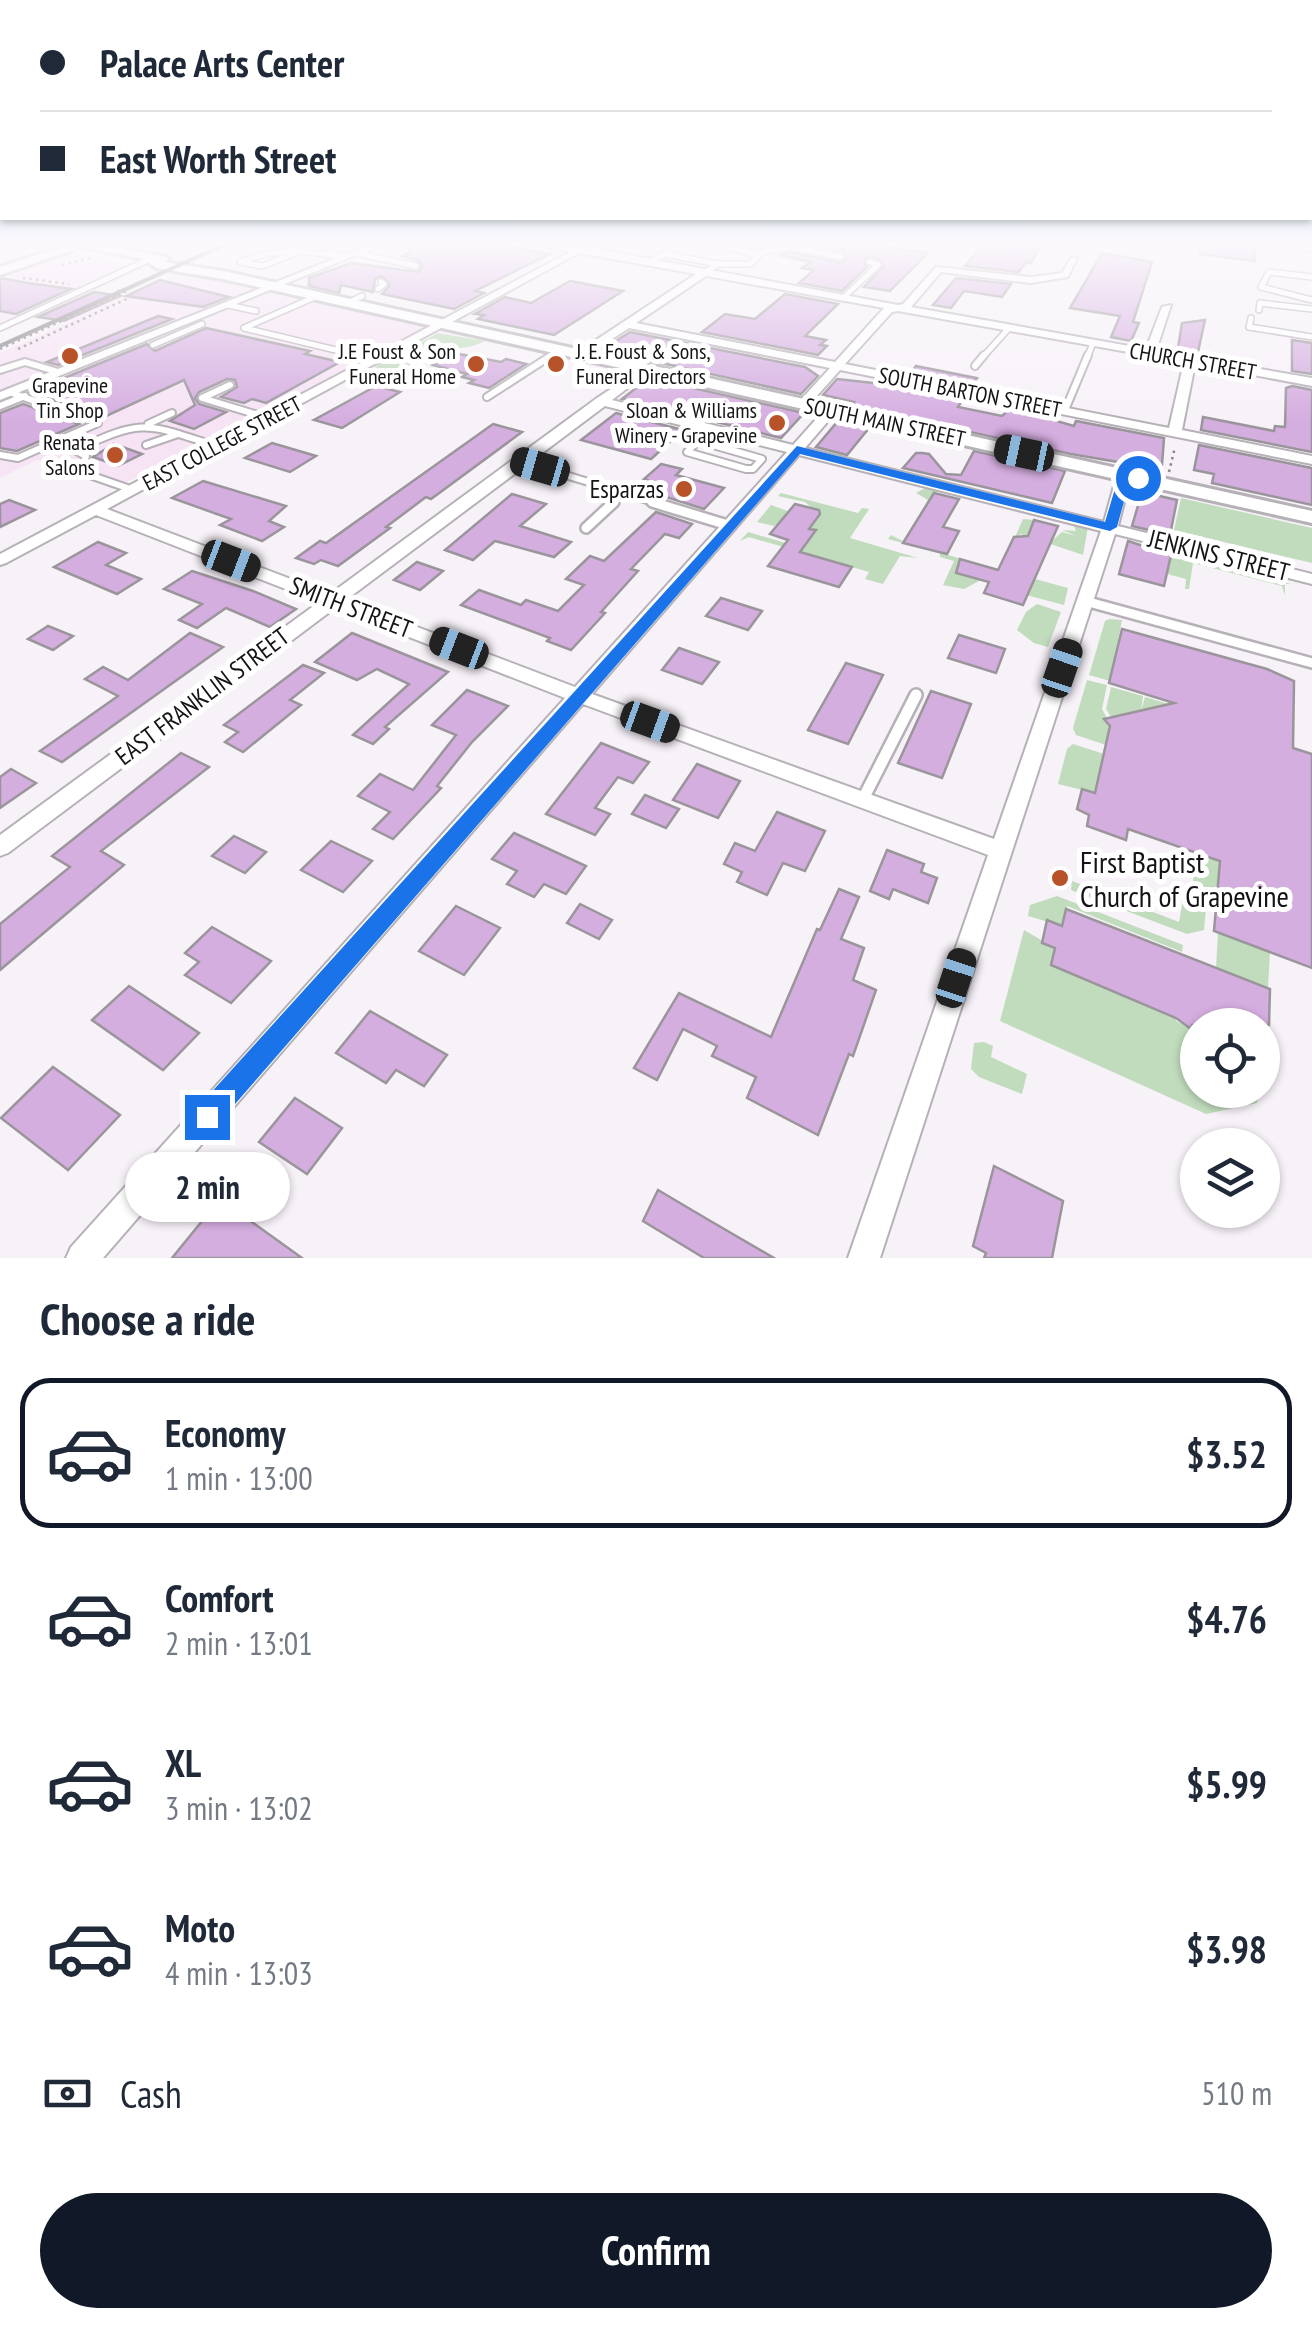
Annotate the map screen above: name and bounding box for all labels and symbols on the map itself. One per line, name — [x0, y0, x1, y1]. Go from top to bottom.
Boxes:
street label: CHURCH STREET — [1127, 336, 1259, 386]
place label: J.E Foust & Son Funeral Home — [338, 337, 456, 390]
place label: J. E. Foust & Sons, Funeral Directors — [575, 337, 711, 390]
marker: Grapevine Tin Shop — [59, 345, 81, 367]
marker: J.E Foust & Son Funeral Home — [465, 353, 487, 375]
marker: J. E. Foust & Sons, Funeral Directors — [545, 353, 567, 375]
street label: SOUTH BARTON STREET — [876, 361, 1064, 423]
place label: Grapevine Tin Shop — [32, 371, 108, 424]
street label: EAST COLLEGE STREET — [138, 389, 306, 497]
street label: SOUTH MAIN STREET — [802, 391, 968, 453]
place label: Sloan & Williams Winery - Grapevine — [615, 396, 757, 449]
marker: Sloan & Williams Winery - Grapevine — [766, 412, 788, 434]
place label: Renata Salons — [43, 428, 95, 481]
car — [992, 432, 1056, 474]
marker: Renata Salons — [104, 444, 126, 466]
car — [507, 444, 573, 490]
route start — [1116, 456, 1161, 501]
place label: Esparzas — [590, 473, 664, 505]
marker: Esparzas — [673, 478, 695, 500]
street label: JENKINS STREET — [1144, 522, 1293, 588]
car — [198, 536, 264, 586]
street label: SMITH STREET — [285, 569, 417, 645]
street label: EAST FRANKLIN STREET — [109, 620, 295, 772]
car — [426, 623, 492, 673]
car — [1038, 635, 1086, 701]
car — [617, 698, 683, 746]
place label: First Baptist Church of Grapevine — [1080, 842, 1289, 915]
marker: First Baptist Church of Grapevine — [1049, 867, 1071, 889]
car — [932, 945, 980, 1011]
route end — [185, 1095, 230, 1140]
callout: 2 min — [124, 1152, 290, 1222]

